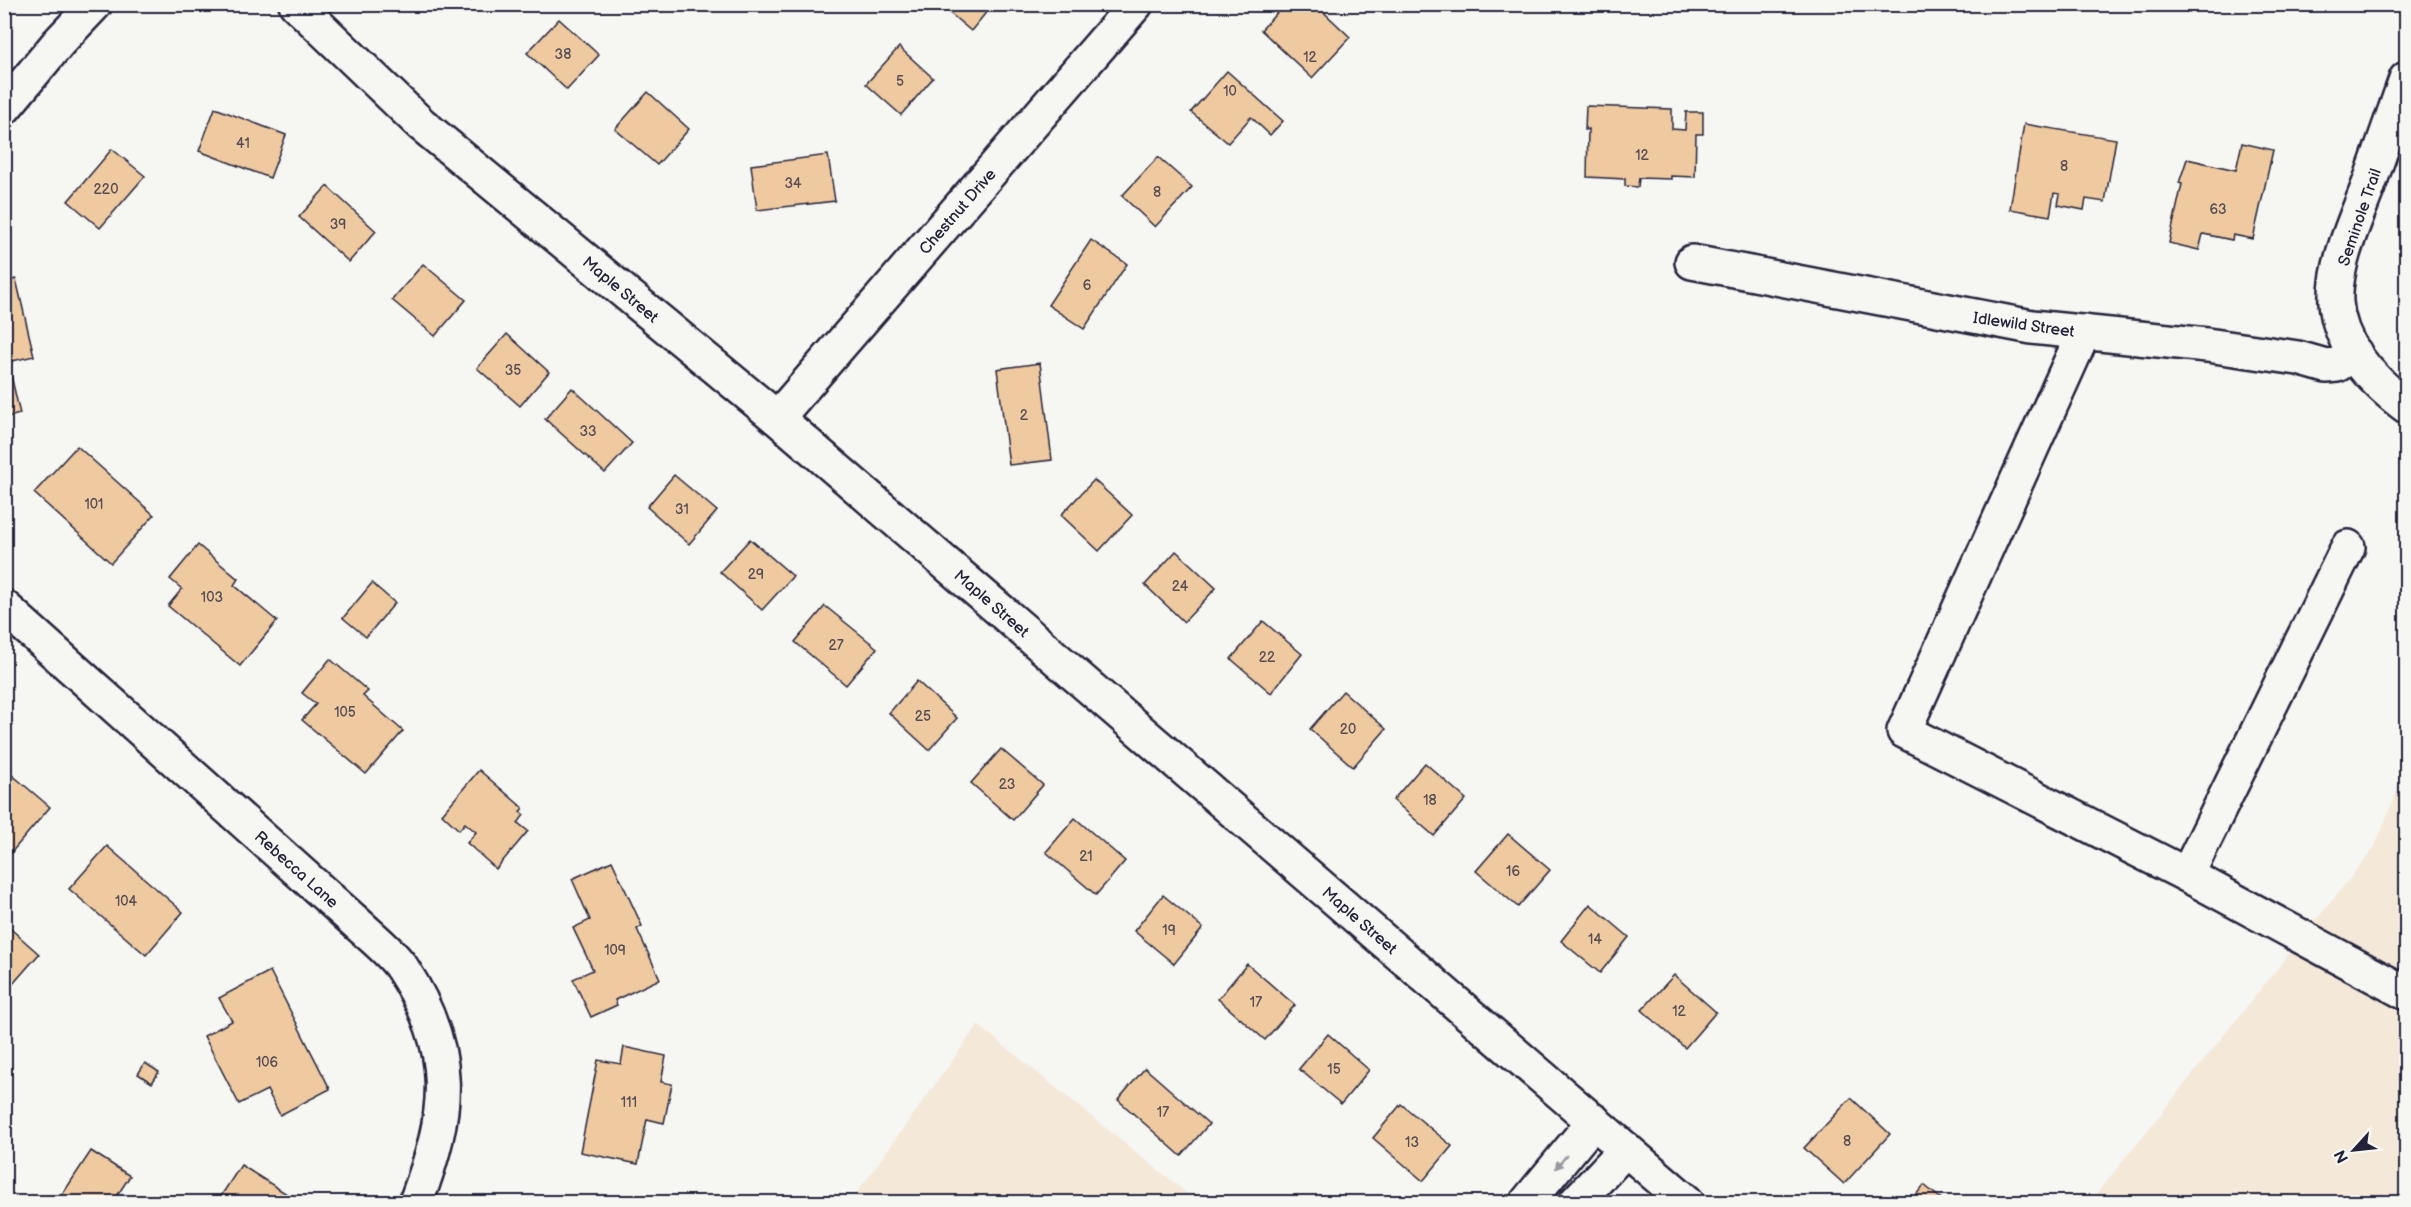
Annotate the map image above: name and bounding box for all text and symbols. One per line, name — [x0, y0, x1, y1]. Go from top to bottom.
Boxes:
house number: 38 — [555, 46, 571, 63]
house number: 12 — [1303, 49, 1318, 66]
house number: 5 — [896, 73, 904, 90]
house number: 10 — [1223, 83, 1237, 100]
house number: 41 — [236, 135, 250, 152]
house number: 12 — [1635, 147, 1650, 164]
house number: 8 — [2060, 158, 2068, 175]
street label: Chestnut Drive — [916, 165, 1001, 259]
street label: Seminole Trail — [2335, 166, 2386, 269]
house number: 34 — [784, 175, 802, 192]
house number: 220 — [94, 181, 118, 198]
house number: 8 — [1153, 184, 1161, 201]
house number: 63 — [2209, 201, 2227, 218]
house number: 39 — [330, 216, 346, 233]
street label: Maple Street — [578, 253, 662, 327]
house number: 6 — [1083, 277, 1092, 294]
street label: Idlewild Street — [1972, 309, 2076, 342]
house number: 35 — [505, 362, 521, 379]
house number: 2 — [1020, 407, 1029, 424]
house number: 33 — [579, 423, 597, 440]
house number: 101 — [84, 496, 104, 513]
house number: 31 — [675, 501, 689, 518]
house number: 29 — [748, 566, 764, 583]
street label: Maple Street — [950, 566, 1032, 642]
house number: 24 — [1172, 578, 1189, 595]
house number: 103 — [201, 589, 223, 606]
house number: 27 — [828, 637, 844, 654]
house number: 22 — [1259, 649, 1276, 666]
house number: 105 — [334, 704, 356, 721]
house number: 25 — [915, 708, 931, 725]
house number: 20 — [1340, 721, 1356, 738]
house number: 23 — [999, 776, 1015, 793]
house number: 18 — [1423, 792, 1437, 809]
street label: Rebecca Lane — [250, 828, 342, 913]
house number: 21 — [1079, 848, 1093, 865]
house number: 16 — [1506, 863, 1520, 880]
street label: Maple Street — [1318, 883, 1400, 959]
house number: 104 — [115, 893, 138, 910]
house number: 19 — [1162, 922, 1176, 939]
house number: 14 — [1588, 931, 1602, 948]
house number: 109 — [604, 942, 626, 959]
house number: 17 — [1250, 994, 1262, 1011]
house number: 12 — [1672, 1003, 1687, 1020]
house number: 106 — [256, 1054, 279, 1071]
house number: 15 — [1327, 1061, 1341, 1078]
house number: 111 — [621, 1094, 637, 1111]
house number: 17 — [1157, 1104, 1169, 1121]
north arrow — [2324, 1120, 2384, 1180]
house number: 8 — [1843, 1133, 1851, 1150]
house number: 13 — [1405, 1134, 1419, 1151]
text: N — [2331, 1146, 2353, 1166]
one-way arrow — [1554, 1154, 1567, 1170]

